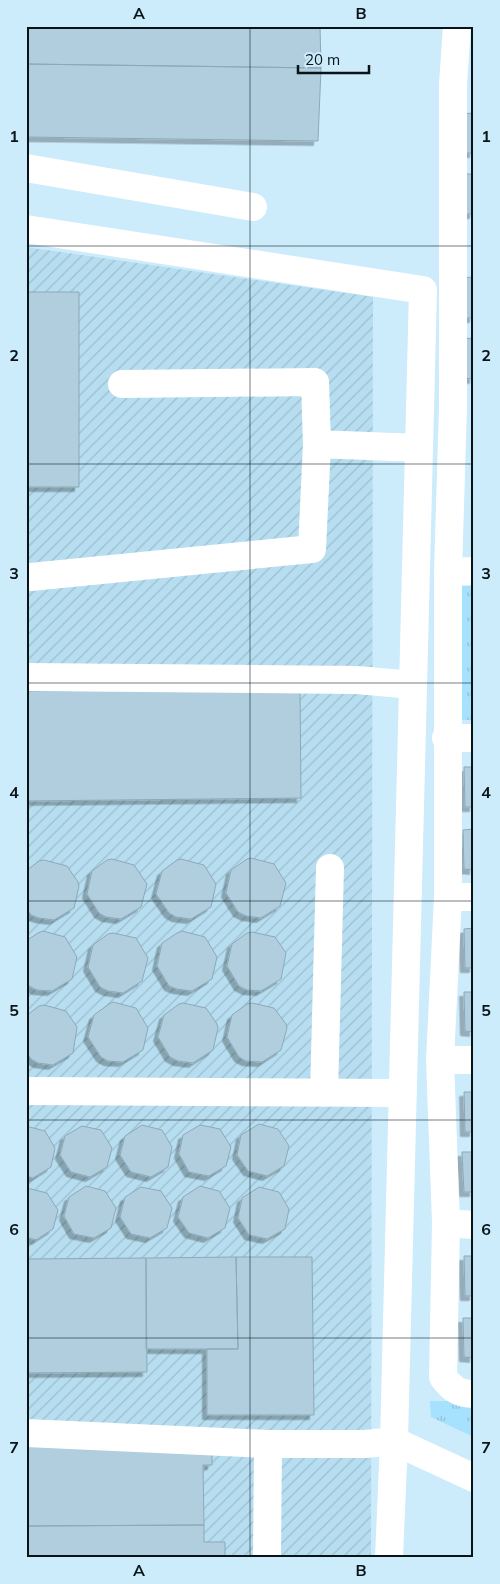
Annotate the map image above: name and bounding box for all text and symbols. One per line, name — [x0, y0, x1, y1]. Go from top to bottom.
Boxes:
text: A — [133, 3, 145, 23]
text: B — [355, 3, 367, 23]
scale bar — [298, 42, 369, 74]
text: 20 m — [305, 50, 340, 69]
text: 1 — [9, 126, 19, 146]
text: 1 — [481, 126, 491, 146]
text: 2 — [9, 345, 19, 365]
text: 2 — [481, 345, 491, 365]
text: 3 — [9, 563, 19, 583]
text: 3 — [481, 563, 491, 583]
text: 4 — [9, 782, 19, 802]
text: 4 — [481, 782, 491, 802]
text: 5 — [9, 1000, 19, 1020]
text: 5 — [481, 1000, 491, 1020]
text: 6 — [9, 1219, 19, 1239]
text: 6 — [481, 1219, 491, 1239]
text: 7 — [9, 1437, 19, 1457]
text: 7 — [481, 1437, 491, 1457]
text: A — [133, 1560, 145, 1580]
text: B — [355, 1560, 367, 1580]

